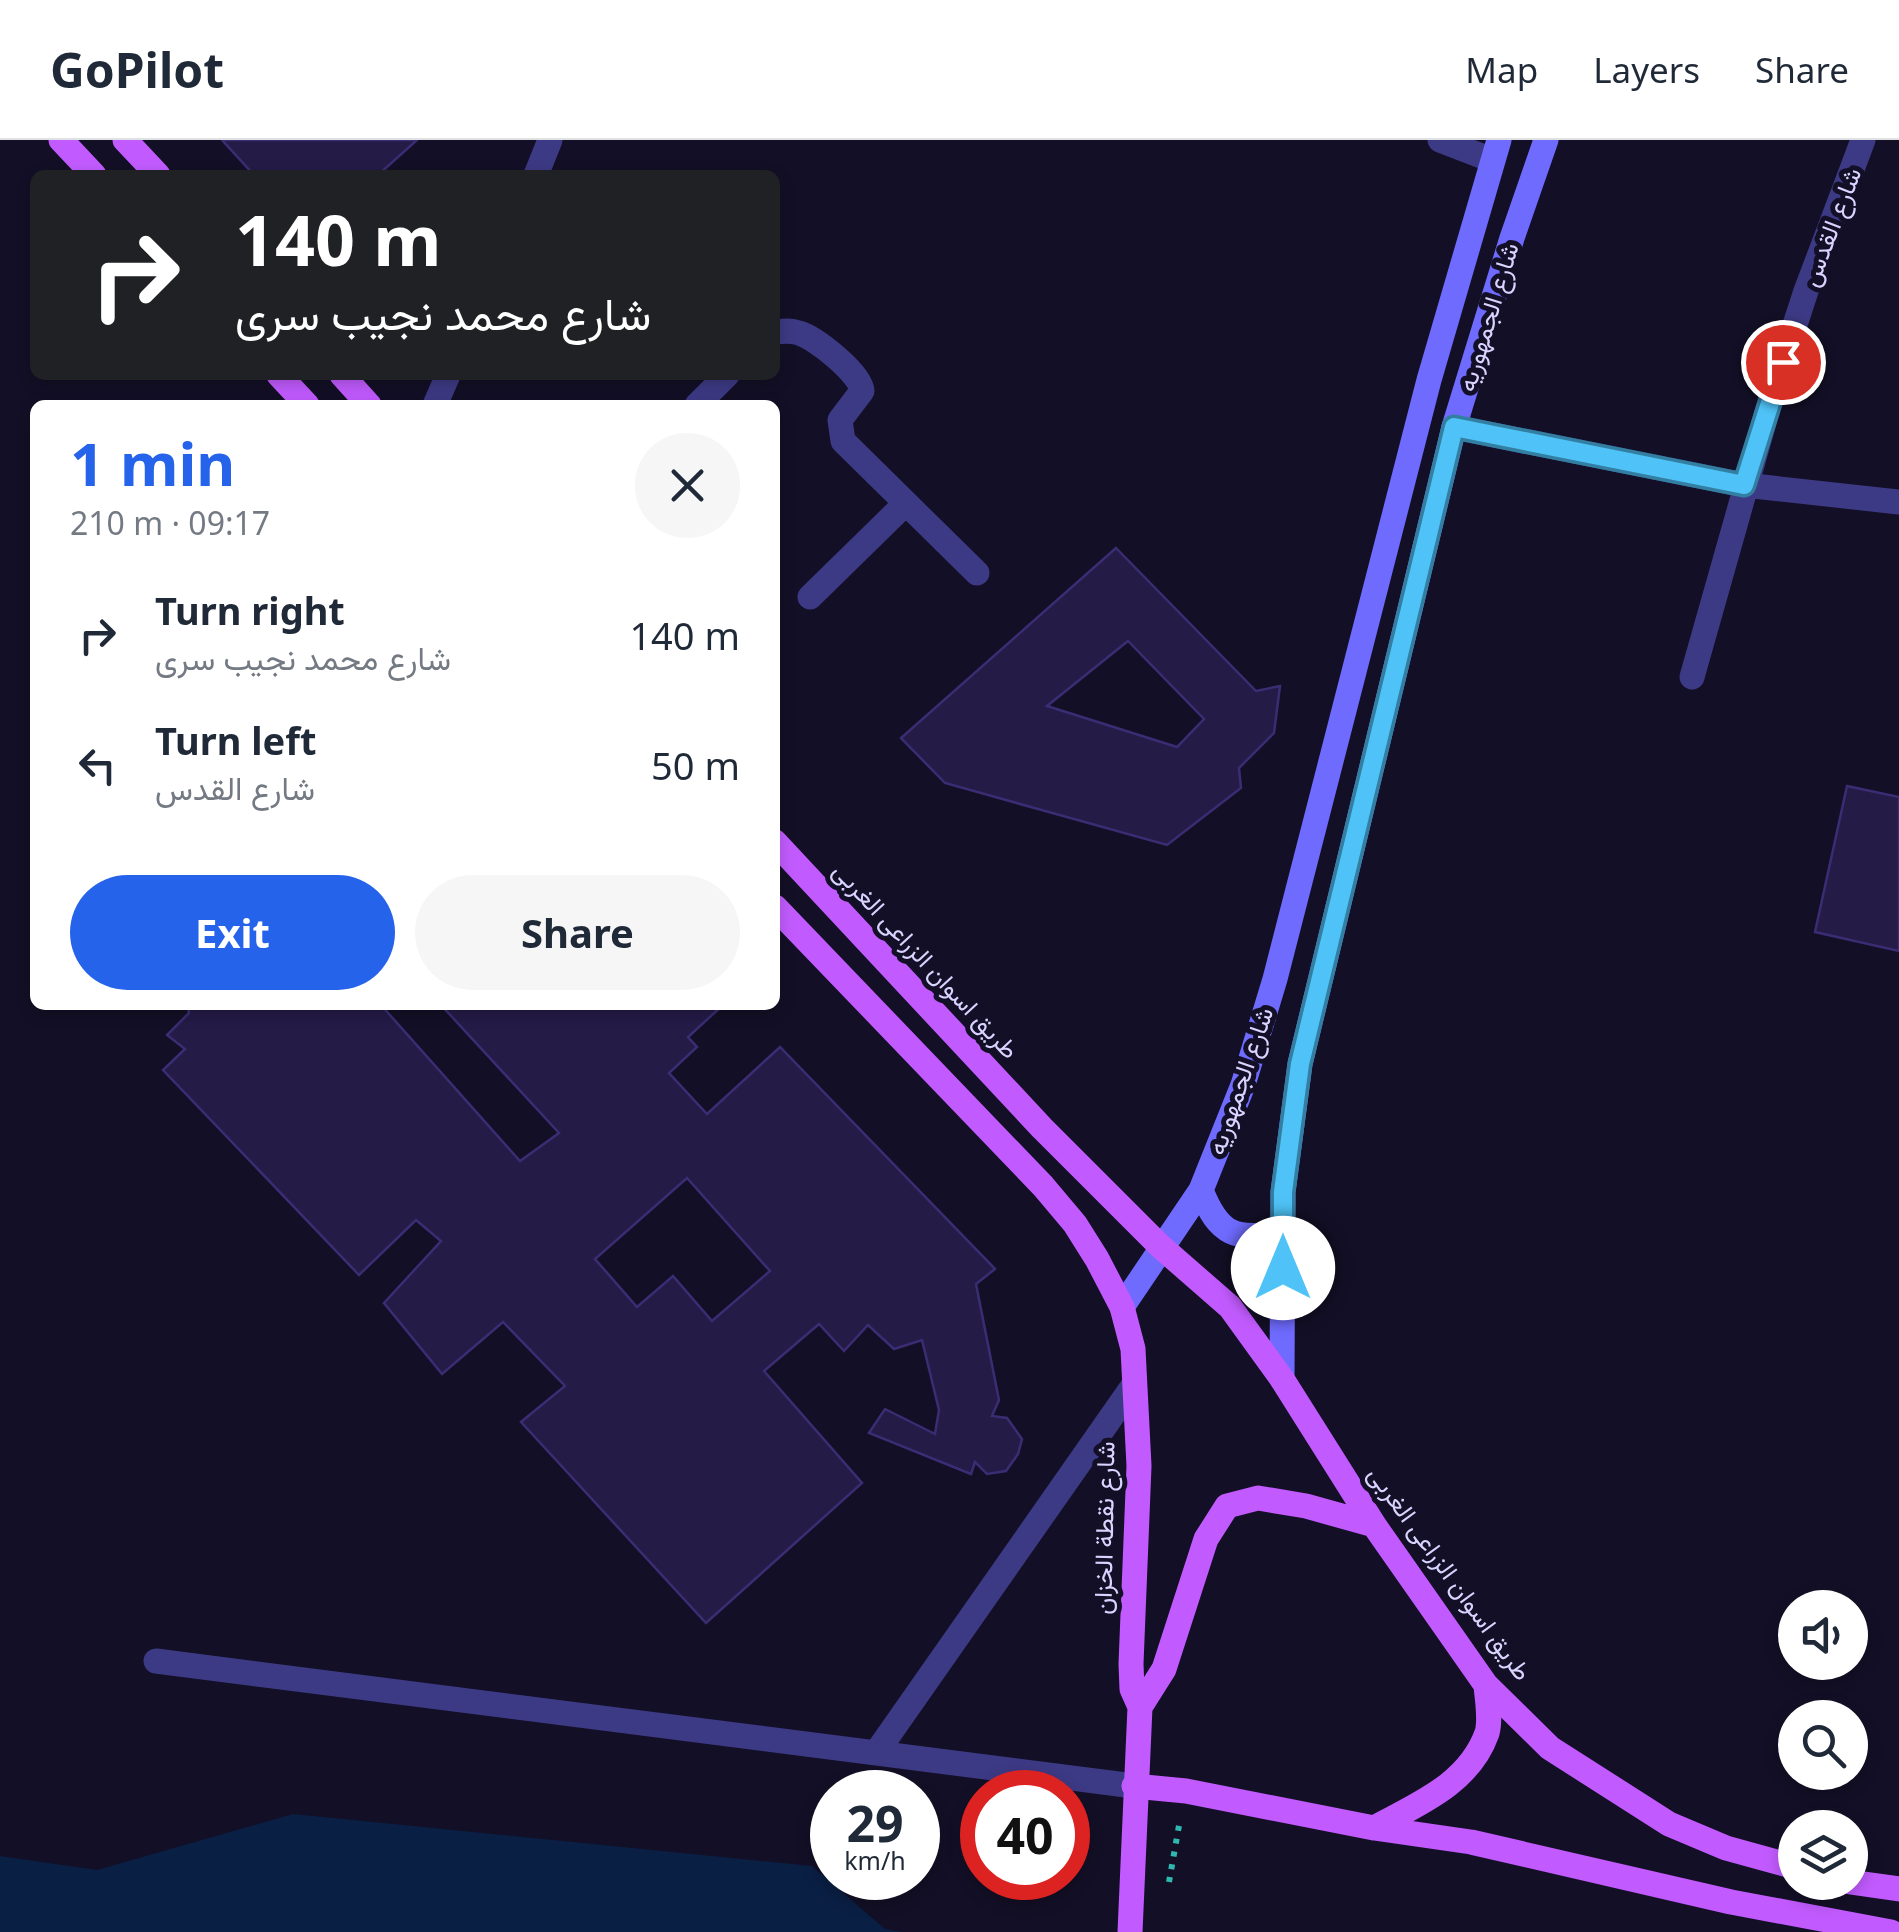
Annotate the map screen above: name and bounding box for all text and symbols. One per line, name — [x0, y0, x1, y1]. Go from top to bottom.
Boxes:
text: GoPilot — [50, 37, 224, 102]
text: Map — [1465, 46, 1538, 93]
text: Layers — [1593, 46, 1700, 93]
text: Share — [1755, 46, 1849, 93]
street label: شارع القدس — [1792, 162, 1869, 291]
text: 140 m — [235, 191, 442, 287]
icon: right — [70, 210, 200, 340]
street label: شارع الجمهوريه — [1448, 238, 1527, 396]
text: شارع محمد نجيب سرى — [235, 282, 651, 343]
pin — [1741, 320, 1826, 405]
icon: arrive — [1756, 335, 1811, 390]
text: 1 min — [70, 422, 235, 504]
button: close — [635, 433, 740, 538]
text: 210 m · 09:17 — [70, 501, 270, 544]
text: Turn right — [155, 584, 345, 636]
icon: right — [70, 608, 125, 663]
text: 140 m — [629, 609, 740, 661]
text: شارع محمد نجيب سرى — [155, 636, 451, 679]
text: Turn left — [155, 714, 317, 766]
icon: left — [70, 738, 125, 793]
text: 50 m — [651, 739, 740, 791]
text: شارع القدس — [155, 766, 315, 809]
street label: طريق اسوان الزراعى الغربى — [826, 853, 1027, 1065]
button: Exit — [70, 875, 395, 990]
button: Share — [415, 875, 740, 990]
street label: شارع الجمهوريه — [1198, 1002, 1281, 1159]
position arrow — [1231, 1216, 1335, 1320]
street label: شارع نقطة الخزان — [1084, 1441, 1123, 1615]
street label: طريق اسوان الزراعى الغربى — [1361, 1458, 1540, 1687]
map controls — [1778, 1590, 1868, 1900]
button: sound — [1778, 1590, 1868, 1680]
button: search — [1778, 1700, 1868, 1790]
speed limit sign: 40 — [960, 1770, 1090, 1900]
text: 29 — [846, 1789, 904, 1857]
button: layers — [1778, 1810, 1868, 1900]
text: km/h — [844, 1843, 906, 1877]

